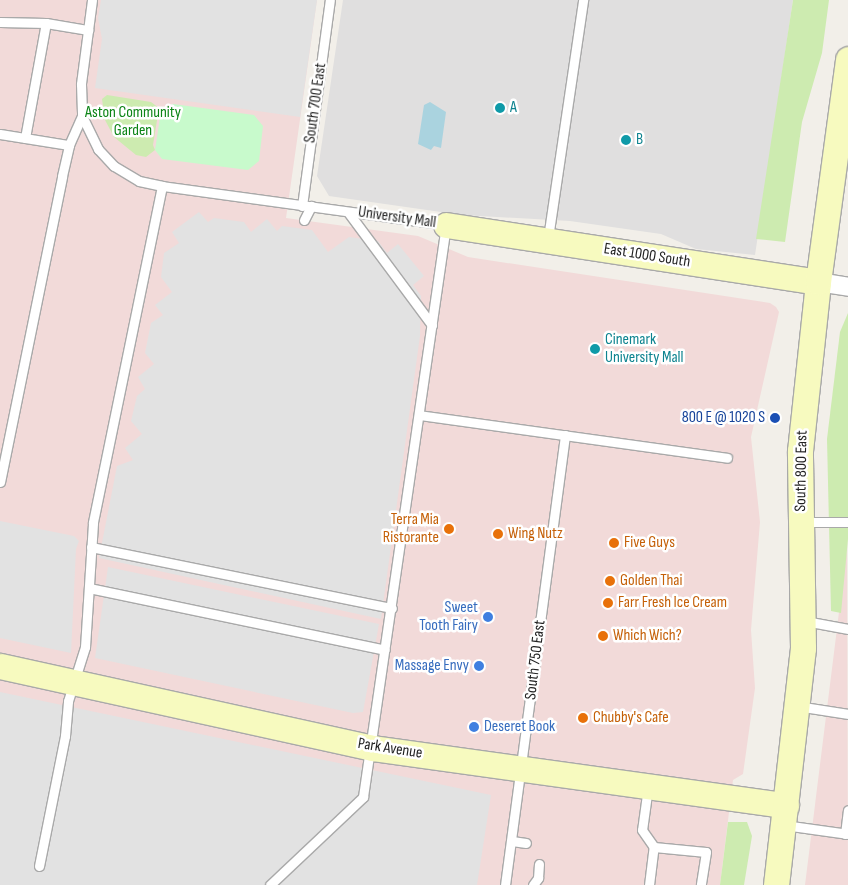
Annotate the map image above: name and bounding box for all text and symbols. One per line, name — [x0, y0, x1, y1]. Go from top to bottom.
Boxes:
street label: South 700 East — [301, 62, 331, 144]
place label: A — [510, 98, 517, 118]
marker: A — [494, 102, 506, 114]
park label: Aston Community Garden — [85, 103, 181, 141]
place label: B — [636, 130, 643, 150]
marker: B — [620, 134, 632, 146]
street label: University Mall — [357, 203, 437, 233]
street label: East 1000 South — [602, 240, 692, 272]
place label: Cinemark University Mall — [605, 330, 684, 368]
marker: Cinemark University Mall — [589, 343, 601, 355]
place label: 800 E @ 1020 S — [682, 408, 765, 428]
marker: 800 E @ 1020 S — [769, 412, 781, 424]
street label: South 800 East — [792, 430, 812, 512]
place label: Terra Mia Ristorante — [383, 510, 439, 548]
marker: Terra Mia Ristorante — [443, 523, 455, 535]
place label: Wing Nutz — [508, 524, 563, 544]
marker: Wing Nutz — [492, 528, 504, 540]
place label: Five Guys — [624, 533, 675, 553]
marker: Five Guys — [608, 537, 620, 549]
place label: Golden Thai — [620, 571, 682, 591]
marker: Golden Thai — [604, 575, 616, 587]
place label: Farr Fresh Ice Cream — [618, 593, 727, 613]
marker: Farr Fresh Ice Cream — [602, 597, 614, 609]
place label: Sweet Tooth Fairy — [419, 598, 478, 636]
marker: Sweet Tooth Fairy — [482, 611, 494, 623]
street label: South 750 East — [522, 619, 550, 701]
place label: Which Wich? — [613, 626, 681, 646]
marker: Which Wich? — [597, 630, 609, 642]
place label: Massage Envy — [395, 656, 469, 676]
marker: Massage Envy — [473, 660, 485, 672]
place label: Chubby's Cafe — [593, 708, 669, 728]
marker: Chubby's Cafe — [577, 712, 589, 724]
place label: Deseret Book — [484, 717, 555, 737]
marker: Deseret Book — [468, 721, 480, 733]
street label: Park Avenue — [356, 734, 424, 764]

